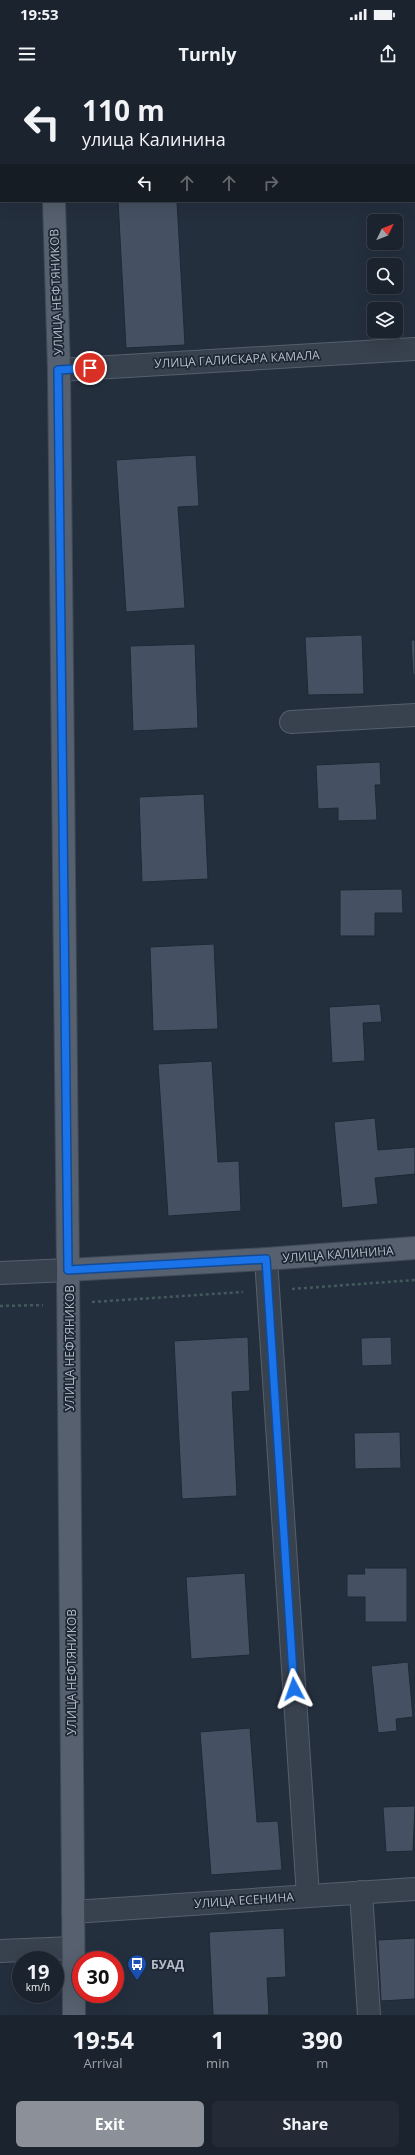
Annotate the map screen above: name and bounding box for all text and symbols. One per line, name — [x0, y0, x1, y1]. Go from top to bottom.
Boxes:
text: 19:53 — [20, 4, 59, 24]
text: Turnly — [179, 42, 237, 66]
icon: menu — [16, 43, 38, 65]
icon: share — [377, 43, 399, 65]
text: 110 m — [82, 91, 165, 129]
icon: left — [16, 96, 68, 148]
text: улица Калинина — [82, 127, 226, 151]
icon: left — [134, 172, 156, 194]
icon: ahead — [176, 172, 198, 194]
icon: ahead — [218, 172, 240, 194]
icon: right — [260, 172, 282, 194]
north arrow — [367, 214, 403, 250]
map controls — [367, 214, 403, 338]
street label: УЛИЦА НЕФТЯНИКОВ — [45, 228, 67, 355]
button: search — [367, 258, 403, 294]
button: layers — [367, 302, 403, 338]
street label: УЛИЦА ГАЛИСКАРА КАМАЛА — [154, 346, 321, 372]
pin — [73, 351, 107, 385]
icon: arrive — [79, 357, 101, 379]
street label: УЛИЦА КАЛИНИНА — [282, 1242, 395, 1266]
street label: УЛИЦА НЕФТЯНИКОВ — [61, 1285, 78, 1411]
street label: УЛИЦА НЕФТЯНИКОВ — [63, 1609, 80, 1735]
position arrow — [273, 1668, 315, 1710]
street label: УЛИЦА ЕСЕНИНА — [194, 1888, 295, 1912]
speed limit sign: 30 — [72, 1951, 124, 2003]
bus stop icon: БУАД — [126, 1953, 148, 1981]
place label: БУАД — [151, 1956, 184, 1973]
text: 19 — [27, 1958, 49, 1985]
text: km/h — [26, 1980, 50, 1994]
text: 19:54 — [72, 2023, 134, 2056]
text: 1 — [211, 2023, 225, 2056]
text: 390 — [302, 2023, 343, 2056]
text: Arrival — [83, 2054, 123, 2072]
text: min — [206, 2054, 229, 2072]
text: m — [316, 2054, 328, 2072]
button: Exit — [16, 2101, 204, 2147]
button: Share — [212, 2101, 399, 2147]

